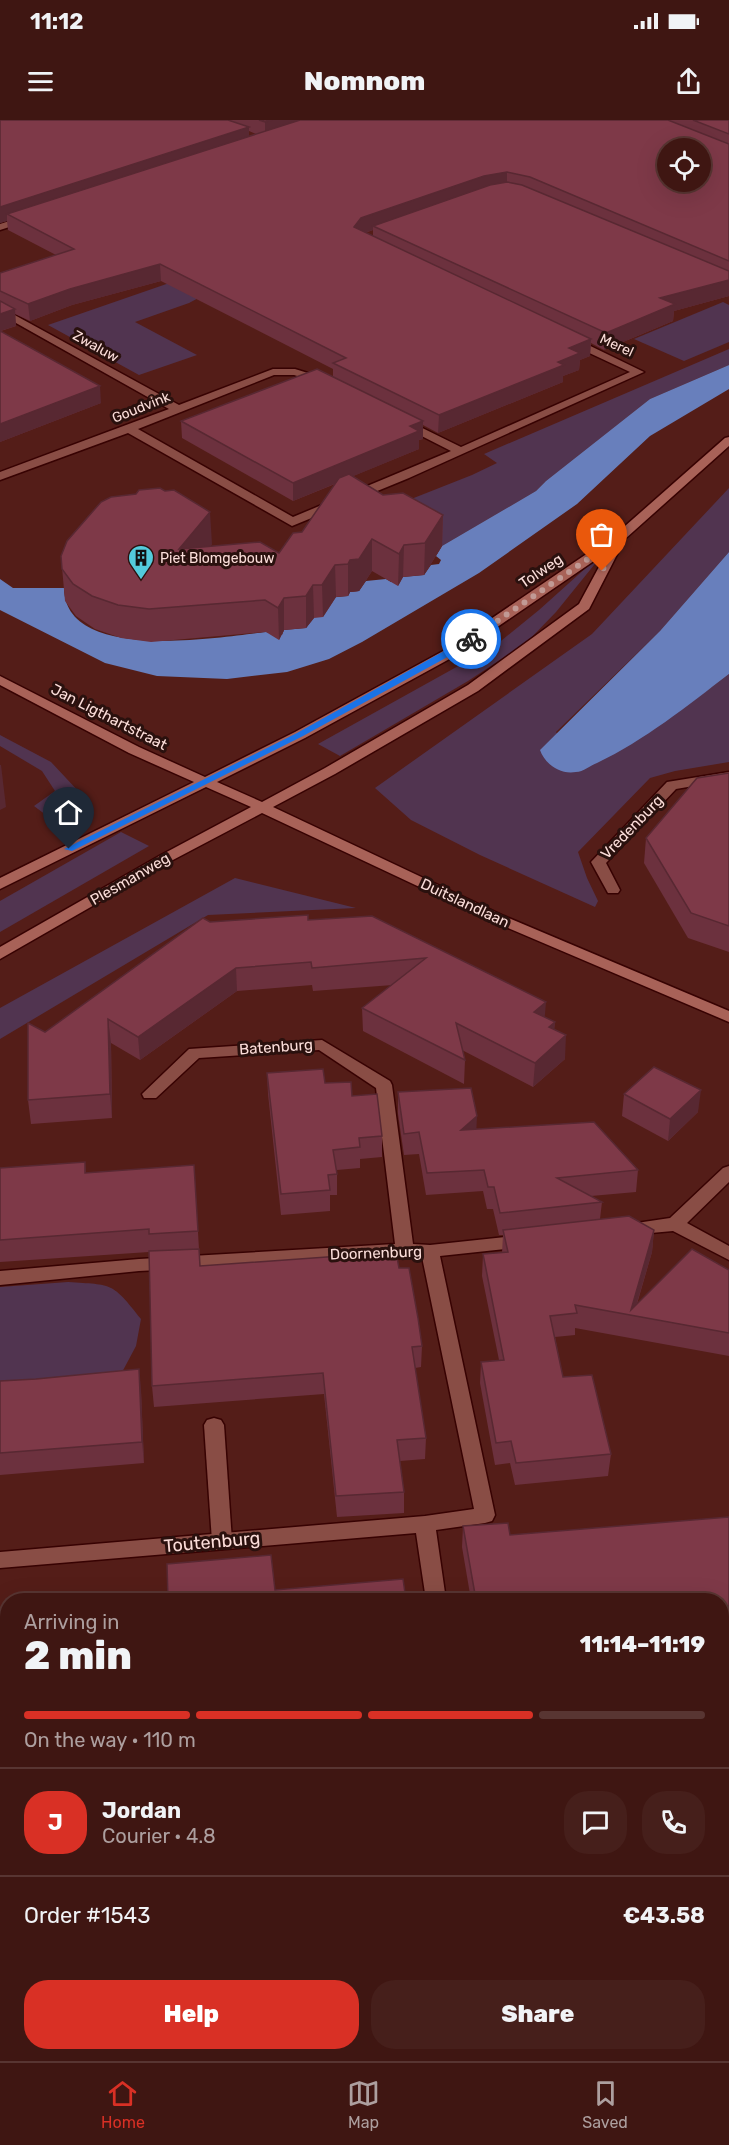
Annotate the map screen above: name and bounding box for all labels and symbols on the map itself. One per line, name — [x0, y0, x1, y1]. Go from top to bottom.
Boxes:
street label: Zwaluw — [70, 327, 122, 366]
street label: Merel — [597, 330, 636, 361]
street label: Goudvink — [110, 388, 173, 427]
pin — [576, 509, 627, 571]
building icon: Piet Blomgebouw — [126, 543, 156, 581]
place label: Piet Blomgebouw — [160, 550, 275, 567]
street label: Tolweg — [516, 550, 566, 592]
courier — [441, 609, 501, 669]
street label: Jan Ligthartstraat — [48, 680, 170, 754]
pin — [43, 787, 94, 849]
street label: Vredenburg — [597, 791, 667, 863]
street label: Plesmanweg — [87, 849, 173, 909]
street label: Duitslandlaan — [418, 875, 512, 931]
street label: Batenburg — [238, 1035, 314, 1059]
street label: Doornenburg — [330, 1242, 422, 1264]
street label: Toutenburg — [163, 1527, 261, 1557]

